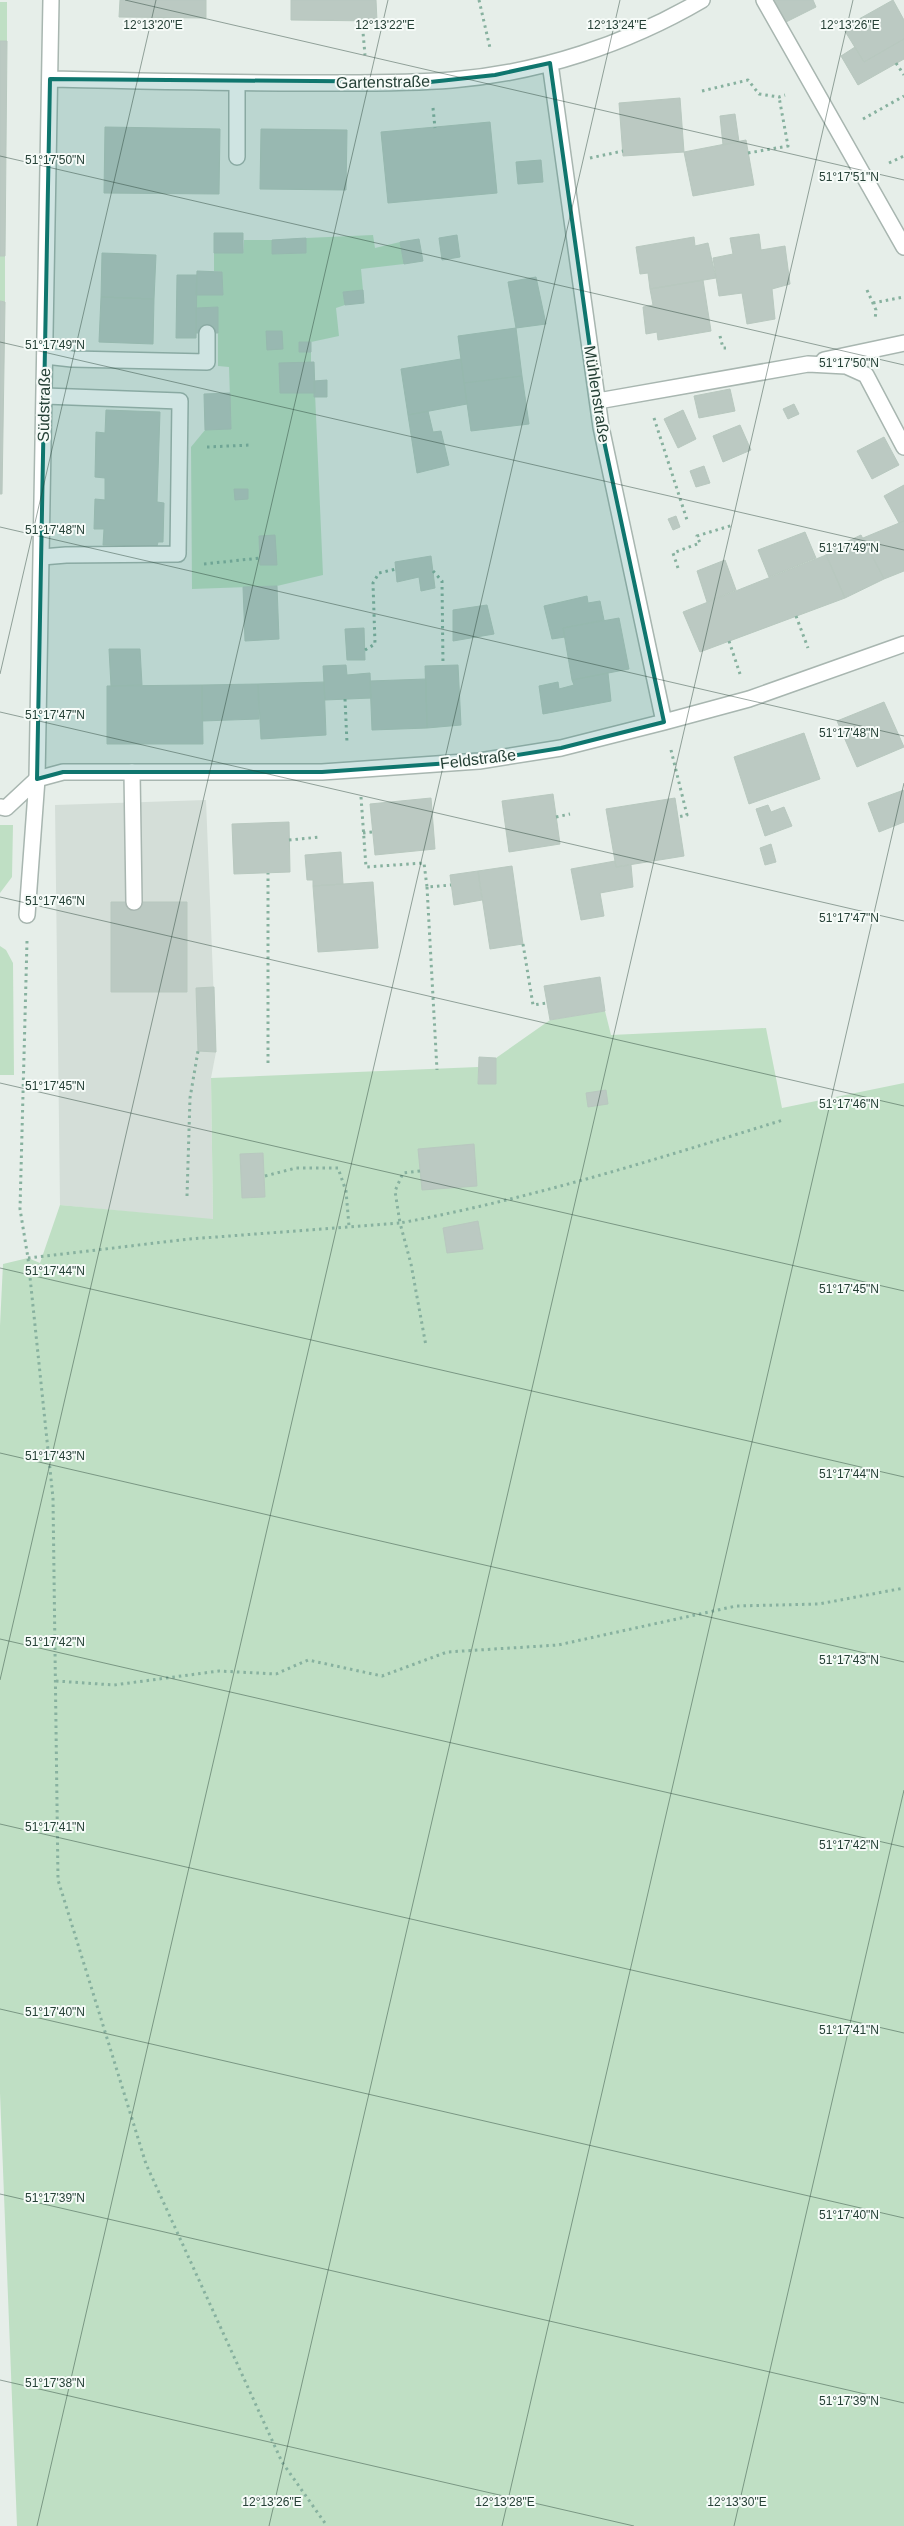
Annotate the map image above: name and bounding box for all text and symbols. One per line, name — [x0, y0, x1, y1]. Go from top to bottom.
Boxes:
text: 12°13'20"E — [123, 18, 183, 32]
text: 12°13'22"E — [355, 18, 415, 32]
text: 12°13'24"E — [587, 18, 647, 32]
text: 12°13'26"E — [820, 18, 880, 32]
street label: Gartenstraße — [336, 73, 430, 91]
text: 51°17'50"N — [25, 153, 85, 167]
text: 51°17'51"N — [819, 170, 879, 184]
text: 51°17'49"N — [25, 338, 85, 352]
street label: Mühlenstraße — [581, 344, 613, 444]
text: 51°17'50"N — [819, 356, 879, 370]
street label: Südstraße — [35, 368, 53, 442]
text: 51°17'48"N — [25, 523, 85, 537]
text: 51°17'49"N — [819, 541, 879, 555]
text: 51°17'47"N — [25, 708, 85, 722]
text: 51°17'48"N — [819, 726, 879, 740]
street label: Feldstraße — [439, 746, 517, 772]
text: 51°17'46"N — [25, 894, 85, 908]
text: 51°17'47"N — [819, 911, 879, 925]
text: 51°17'45"N — [25, 1079, 85, 1093]
text: 51°17'46"N — [819, 1097, 879, 1111]
text: 51°17'44"N — [25, 1264, 85, 1278]
text: 51°17'45"N — [819, 1282, 879, 1296]
text: 51°17'43"N — [25, 1449, 85, 1463]
text: 51°17'44"N — [819, 1467, 879, 1481]
text: 51°17'42"N — [25, 1635, 85, 1649]
text: 51°17'43"N — [819, 1653, 879, 1667]
text: 51°17'41"N — [25, 1820, 85, 1834]
text: 51°17'42"N — [819, 1838, 879, 1852]
text: 51°17'40"N — [25, 2005, 85, 2019]
text: 51°17'41"N — [819, 2023, 879, 2037]
text: 51°17'39"N — [25, 2191, 85, 2205]
text: 51°17'40"N — [819, 2208, 879, 2222]
text: 51°17'38"N — [25, 2376, 85, 2390]
text: 51°17'39"N — [819, 2394, 879, 2408]
text: 12°13'26"E — [242, 2495, 302, 2509]
text: 12°13'28"E — [475, 2495, 535, 2509]
text: 12°13'30"E — [707, 2495, 767, 2509]

